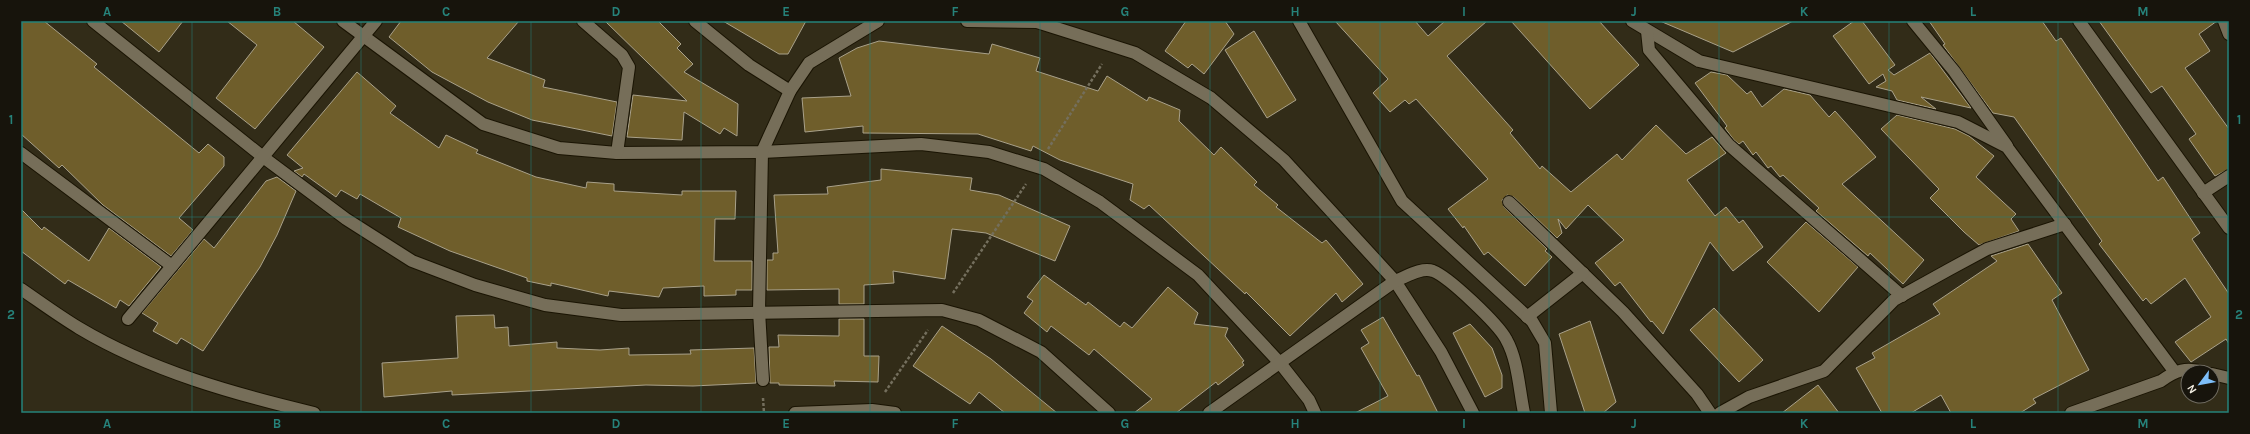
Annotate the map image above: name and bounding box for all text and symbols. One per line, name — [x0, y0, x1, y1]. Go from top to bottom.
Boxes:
text: A — [103, 4, 111, 19]
text: B — [273, 4, 281, 19]
text: C — [442, 4, 450, 19]
text: D — [612, 4, 621, 19]
text: E — [782, 4, 790, 19]
text: F — [951, 4, 959, 19]
text: G — [1121, 4, 1129, 19]
text: H — [1290, 4, 1300, 19]
text: I — [1462, 4, 1466, 19]
text: J — [1631, 4, 1637, 19]
text: K — [1800, 4, 1809, 19]
text: L — [1970, 4, 1977, 19]
text: M — [2137, 4, 2149, 19]
text: 1 — [9, 112, 13, 127]
text: 1 — [2237, 112, 2241, 127]
text: 2 — [7, 307, 15, 322]
text: 2 — [2235, 307, 2243, 322]
north arrow — [2180, 364, 2220, 404]
text: N — [2184, 382, 2200, 396]
text: A — [103, 416, 111, 431]
text: B — [273, 416, 281, 431]
text: C — [442, 416, 450, 431]
text: D — [612, 416, 621, 431]
text: E — [782, 416, 790, 431]
text: F — [951, 416, 959, 431]
text: G — [1121, 416, 1129, 431]
text: H — [1290, 416, 1300, 431]
text: I — [1462, 416, 1466, 431]
text: J — [1631, 416, 1637, 431]
text: K — [1800, 416, 1809, 431]
text: L — [1970, 416, 1977, 431]
text: M — [2137, 416, 2149, 431]

